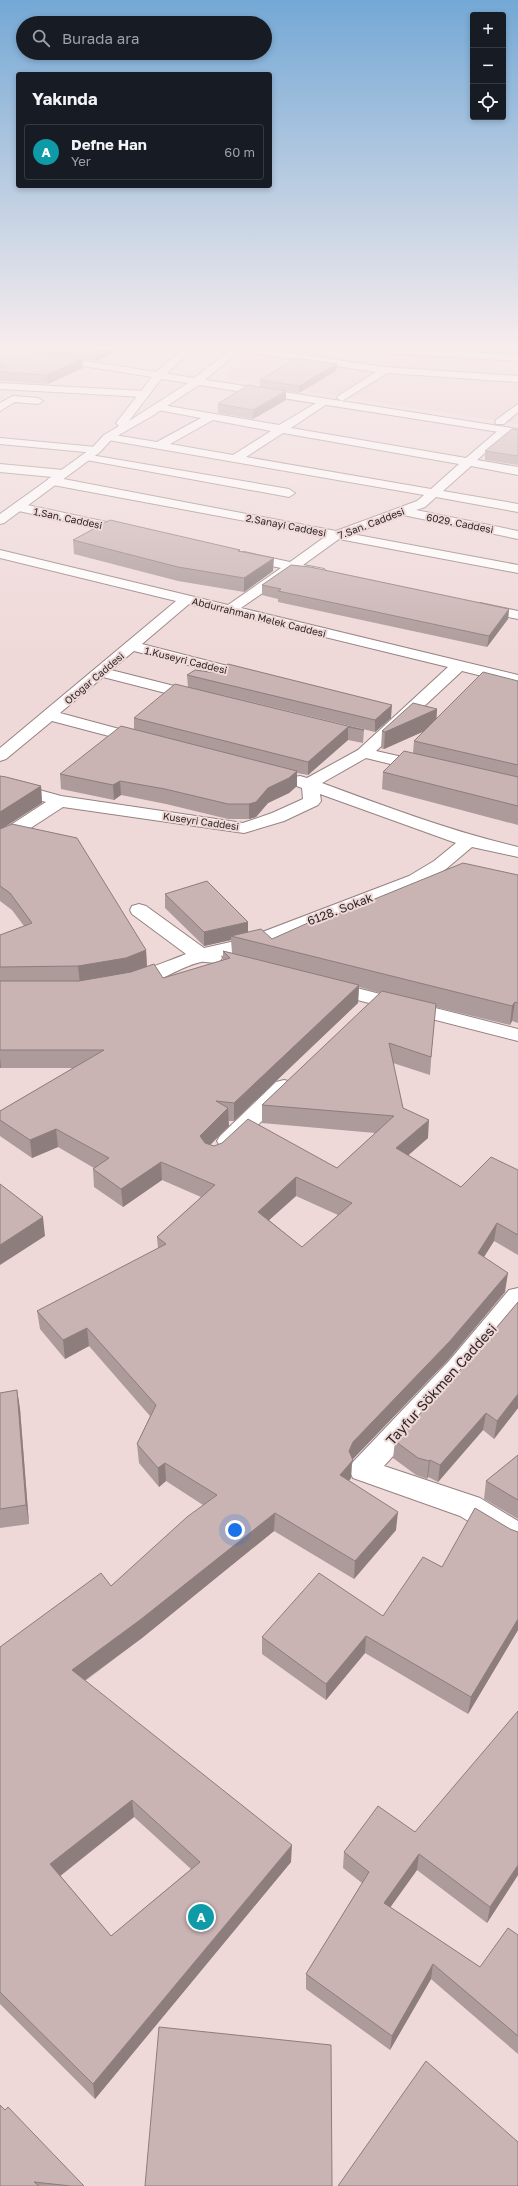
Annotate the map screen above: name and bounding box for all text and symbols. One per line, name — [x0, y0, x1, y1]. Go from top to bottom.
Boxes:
map controls — [470, 12, 506, 120]
button: + — [470, 12, 506, 48]
search box — [16, 16, 272, 60]
icon: search — [30, 27, 52, 49]
text: Burada ara — [62, 29, 139, 47]
button: − — [470, 48, 506, 84]
button: locate — [470, 84, 506, 120]
text: Yakında — [32, 88, 98, 109]
text: Defne Han — [71, 135, 147, 153]
text: A — [41, 144, 51, 160]
text: 60 m — [224, 144, 255, 160]
text: Yer — [71, 153, 91, 169]
street label: 1.San. Caddesi — [33, 505, 103, 531]
street label: 7.San. Caddesi — [336, 505, 406, 541]
street label: 2.Sanayi Caddesi — [245, 511, 327, 539]
street label: 6029. Caddesi — [425, 511, 495, 535]
street label: Abdurrahman Melek Caddesi — [191, 595, 327, 639]
street label: 1.Kuseyri Caddesi — [143, 644, 229, 676]
street label: Otogar Caddesi — [62, 650, 126, 706]
street label: Kuseyri Caddesi — [162, 810, 240, 832]
street label: 6128. Sokak — [305, 890, 375, 928]
street label: Tayfur Sökmen Caddesi — [382, 1320, 500, 1448]
your location — [225, 1520, 245, 1540]
pin: A — [188, 1902, 214, 1932]

